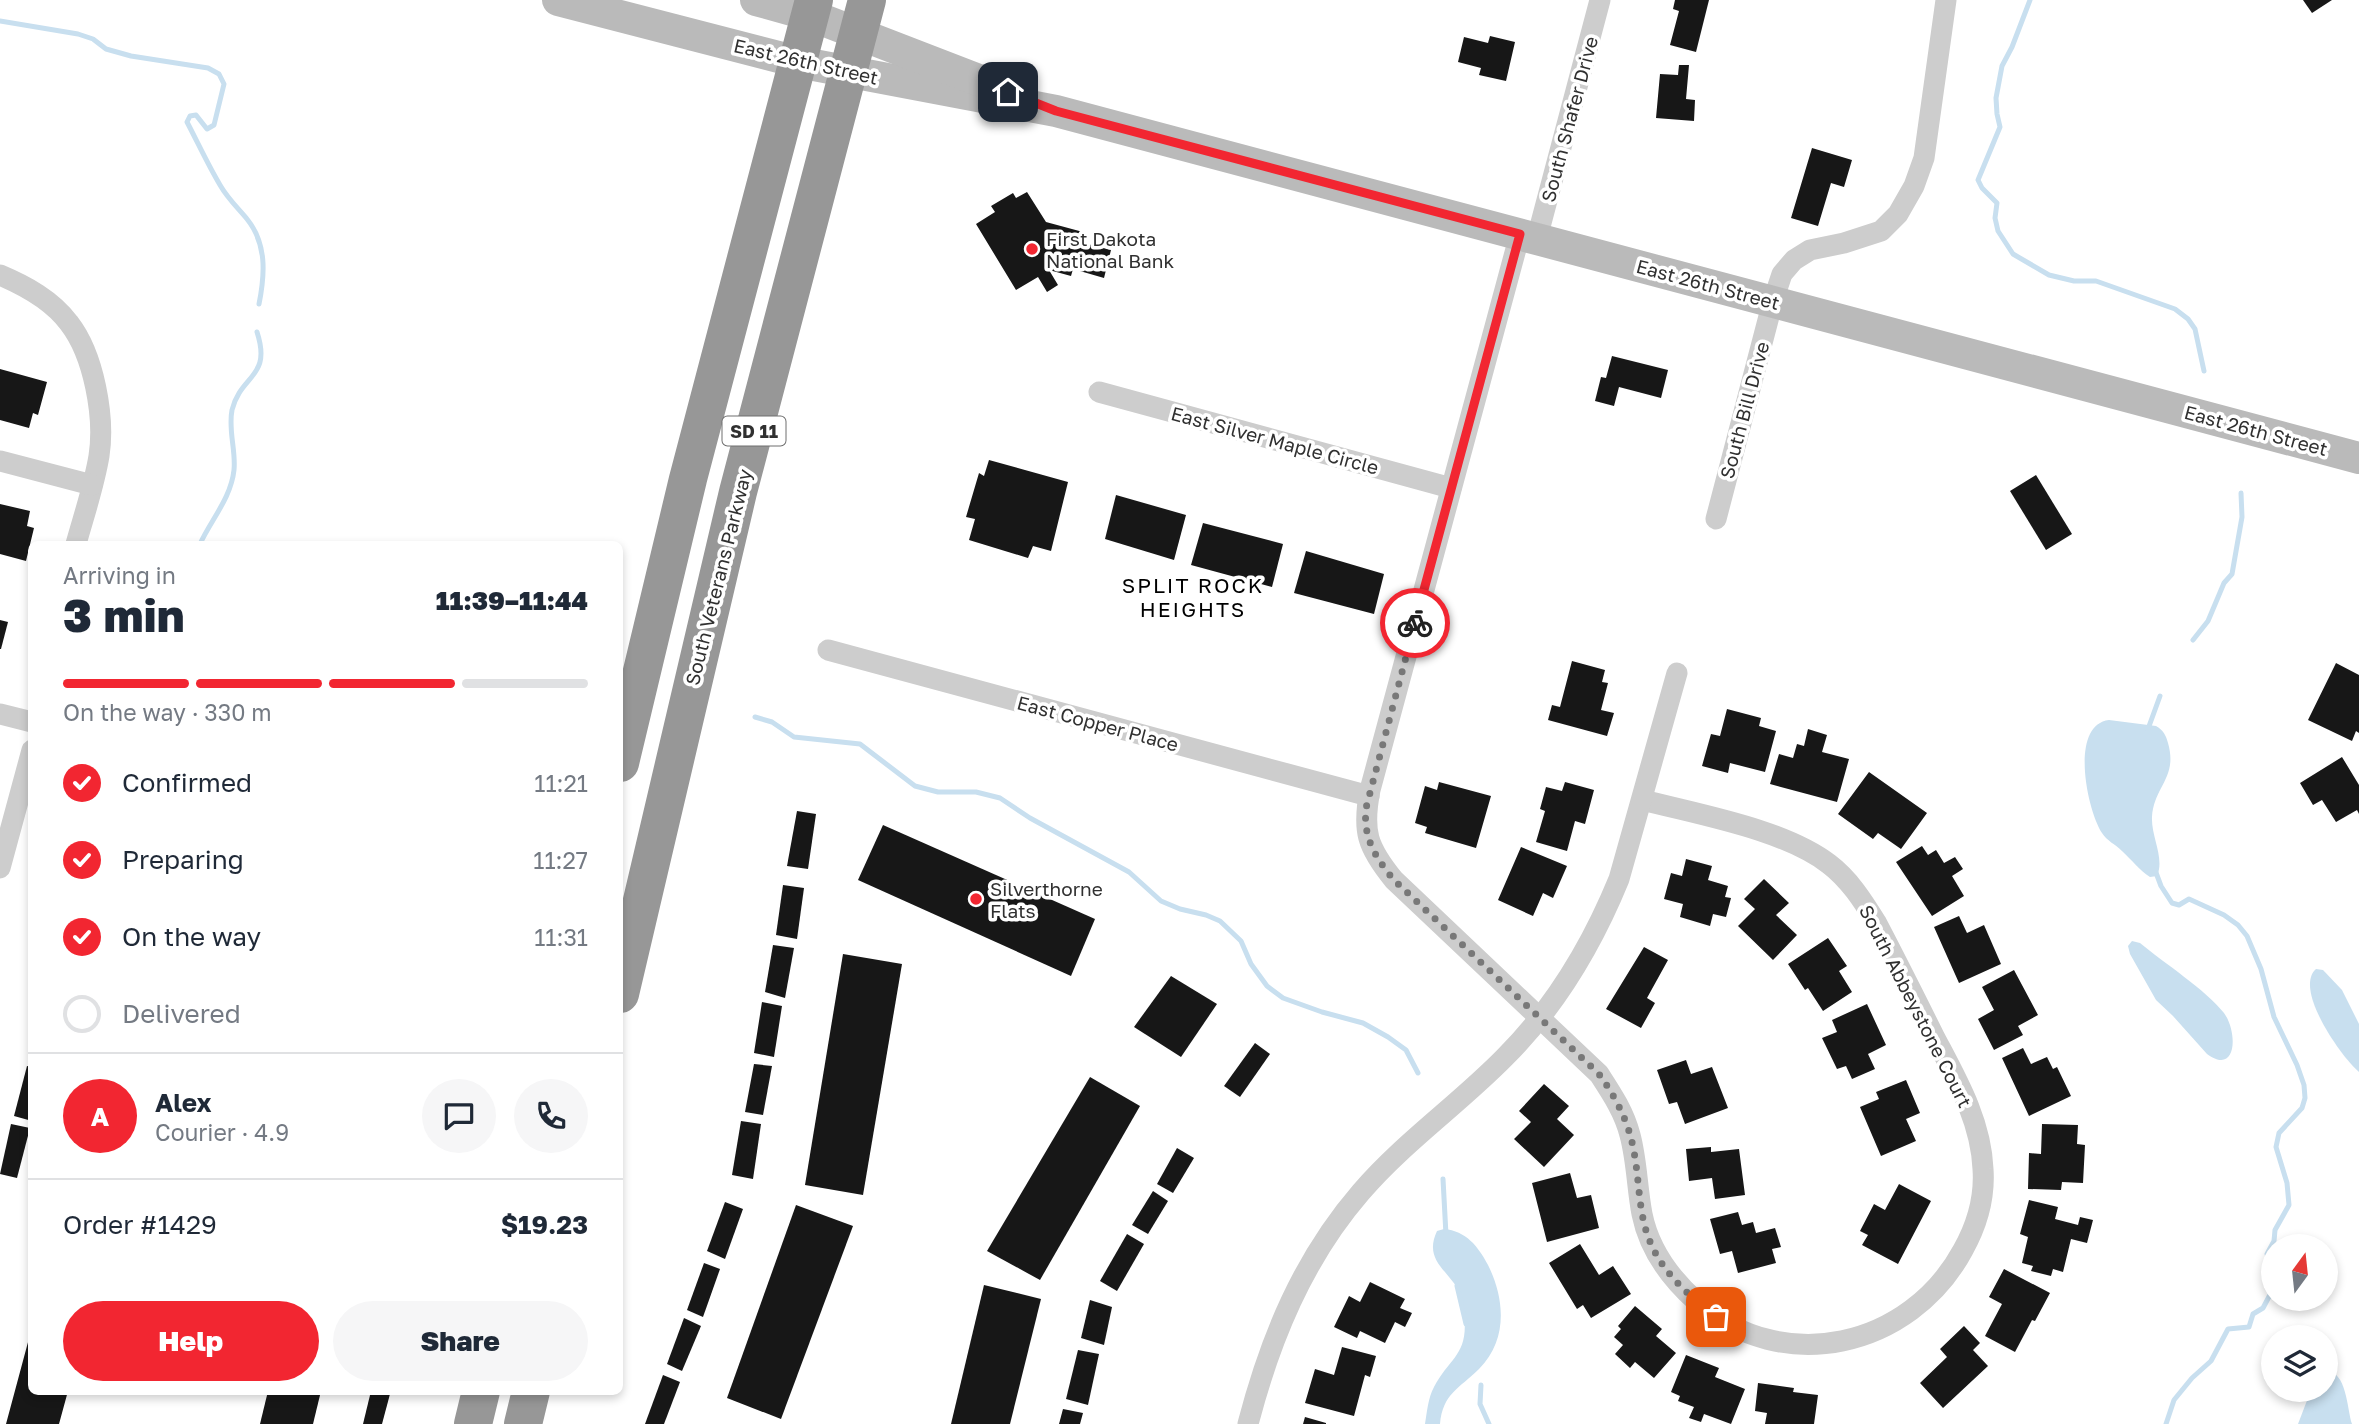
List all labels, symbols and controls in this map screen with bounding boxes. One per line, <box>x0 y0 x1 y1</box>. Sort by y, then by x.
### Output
street label: East 26th Street <box>732 33 880 89</box>
street label: South Shafer Drive <box>1536 34 1602 204</box>
pin <box>978 62 1038 122</box>
icon: home <box>989 73 1027 111</box>
place label: First Dakota National Bank <box>1046 227 1174 272</box>
marker: First Dakota National Bank <box>1024 241 1040 257</box>
street label: East 26th Street <box>1634 254 1782 314</box>
street label: South Bill Drive <box>1715 339 1773 481</box>
street label: East 26th Street <box>2182 400 2330 460</box>
street label: East Silver Maple Circle <box>1169 401 1381 479</box>
road number: SD 11 <box>722 416 786 446</box>
street label: South Veterans Parkway <box>680 466 756 688</box>
text: Arriving in <box>63 561 176 589</box>
district label: SPLIT ROCK HEIGHTS <box>1122 572 1264 622</box>
text: 11:39–11:44 <box>436 585 588 616</box>
text: 3 min <box>63 587 185 642</box>
courier <box>1380 588 1450 658</box>
icon: bike <box>1396 604 1434 642</box>
street label: East Copper Place <box>1015 690 1181 756</box>
text: On the way · 330 m <box>63 698 272 726</box>
icon: check <box>63 764 101 802</box>
text: Confirmed <box>122 767 252 798</box>
text: 11:21 <box>534 769 588 797</box>
icon: check <box>63 841 101 879</box>
text: Preparing <box>122 844 244 875</box>
text: 11:27 <box>533 846 588 874</box>
place label: Silverthorne Flats <box>990 877 1103 922</box>
marker: Silverthorne Flats <box>968 891 984 907</box>
street label: South Abbeystone Court <box>1855 901 1977 1111</box>
icon: check <box>63 918 101 956</box>
text: On the way <box>122 921 261 952</box>
text: 11:31 <box>534 923 588 951</box>
text: Delivered <box>122 998 241 1029</box>
button: chat <box>422 1079 496 1153</box>
button: phone <box>514 1079 588 1153</box>
text: Alex <box>155 1087 212 1118</box>
text: A <box>91 1101 109 1132</box>
text: Courier · 4.9 <box>155 1118 289 1146</box>
text: Order #1429 <box>63 1209 217 1240</box>
text: $19.23 <box>501 1209 588 1240</box>
north arrow <box>2261 1234 2338 1311</box>
map controls <box>2261 1234 2338 1402</box>
pin <box>1686 1287 1746 1347</box>
icon: bag <box>1697 1298 1735 1336</box>
button: Help <box>63 1301 319 1381</box>
button: Share <box>333 1301 588 1381</box>
button: layers <box>2261 1325 2338 1402</box>

